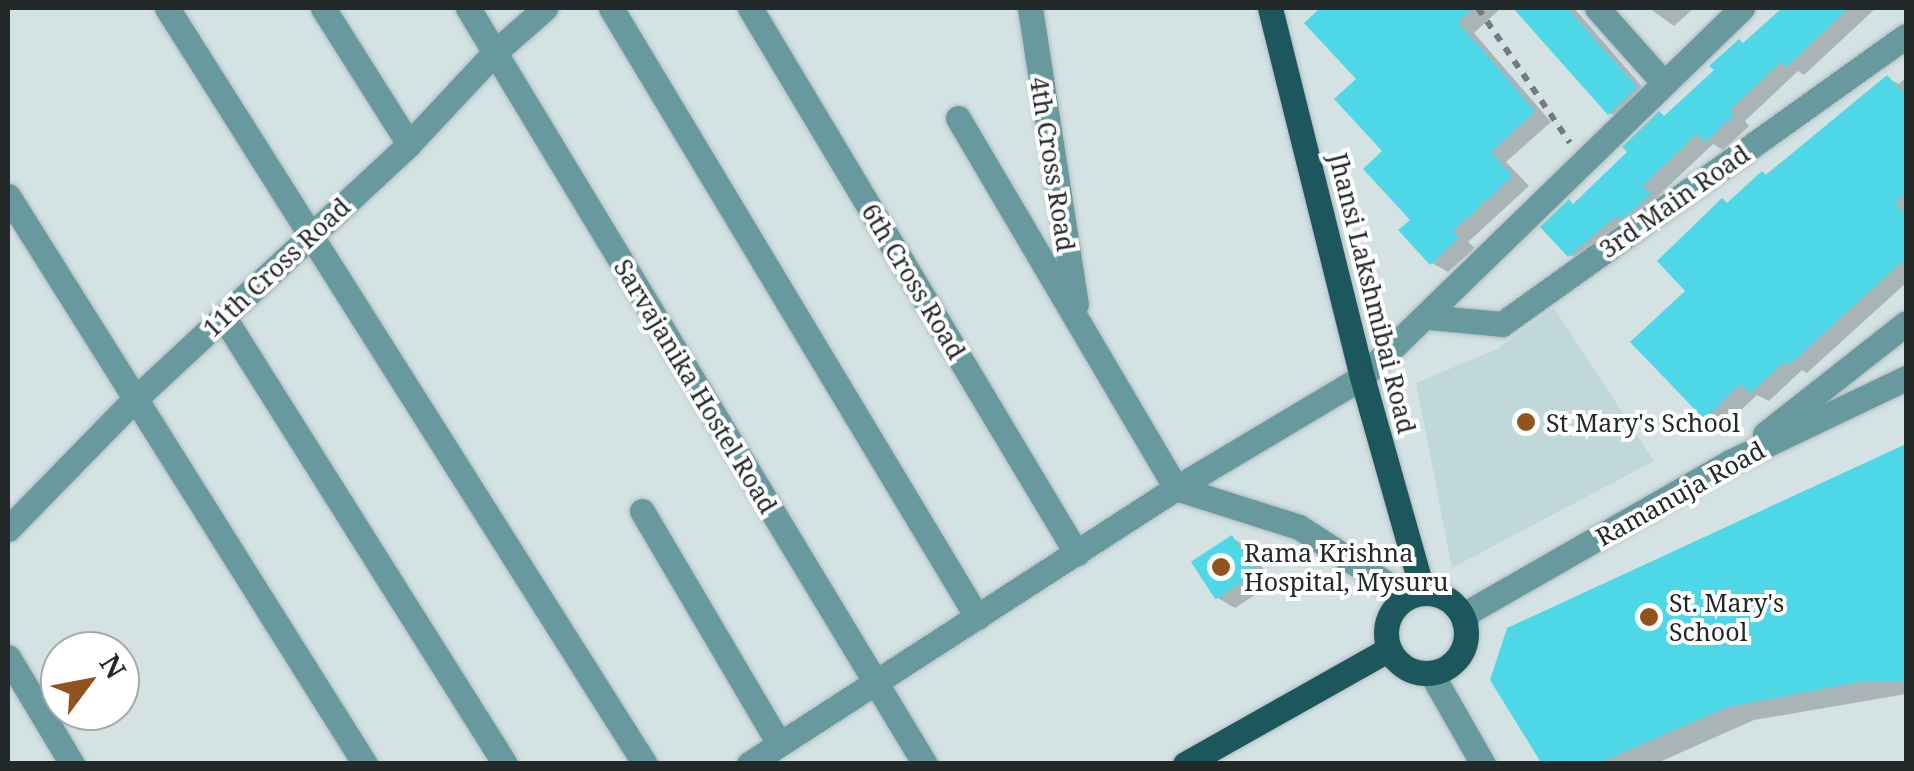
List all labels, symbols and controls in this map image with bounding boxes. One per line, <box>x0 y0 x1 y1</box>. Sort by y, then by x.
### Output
street label: 4th Cross Road <box>1024 75 1082 253</box>
street label: 3rd Main Road <box>1593 138 1755 264</box>
street label: Jhansi Lakshmibai Road <box>1324 150 1422 436</box>
street label: 11th Cross Road <box>196 191 356 343</box>
street label: 6th Cross Road <box>856 198 972 364</box>
street label: Sarvajanika Hostel Road <box>608 254 784 518</box>
place label: St Mary's School <box>1546 407 1740 437</box>
marker: St Mary's School <box>1515 411 1537 433</box>
street label: Ramanuja Road <box>1590 434 1770 552</box>
place label: Rama Krishna Hospital, Mysuru <box>1244 538 1449 597</box>
marker: Rama Krishna Hospital, Mysuru <box>1208 554 1234 580</box>
place label: St. Mary's School <box>1669 588 1784 647</box>
marker: St. Mary's School <box>1638 606 1660 628</box>
north arrow <box>40 631 140 731</box>
text: N <box>92 647 136 686</box>

